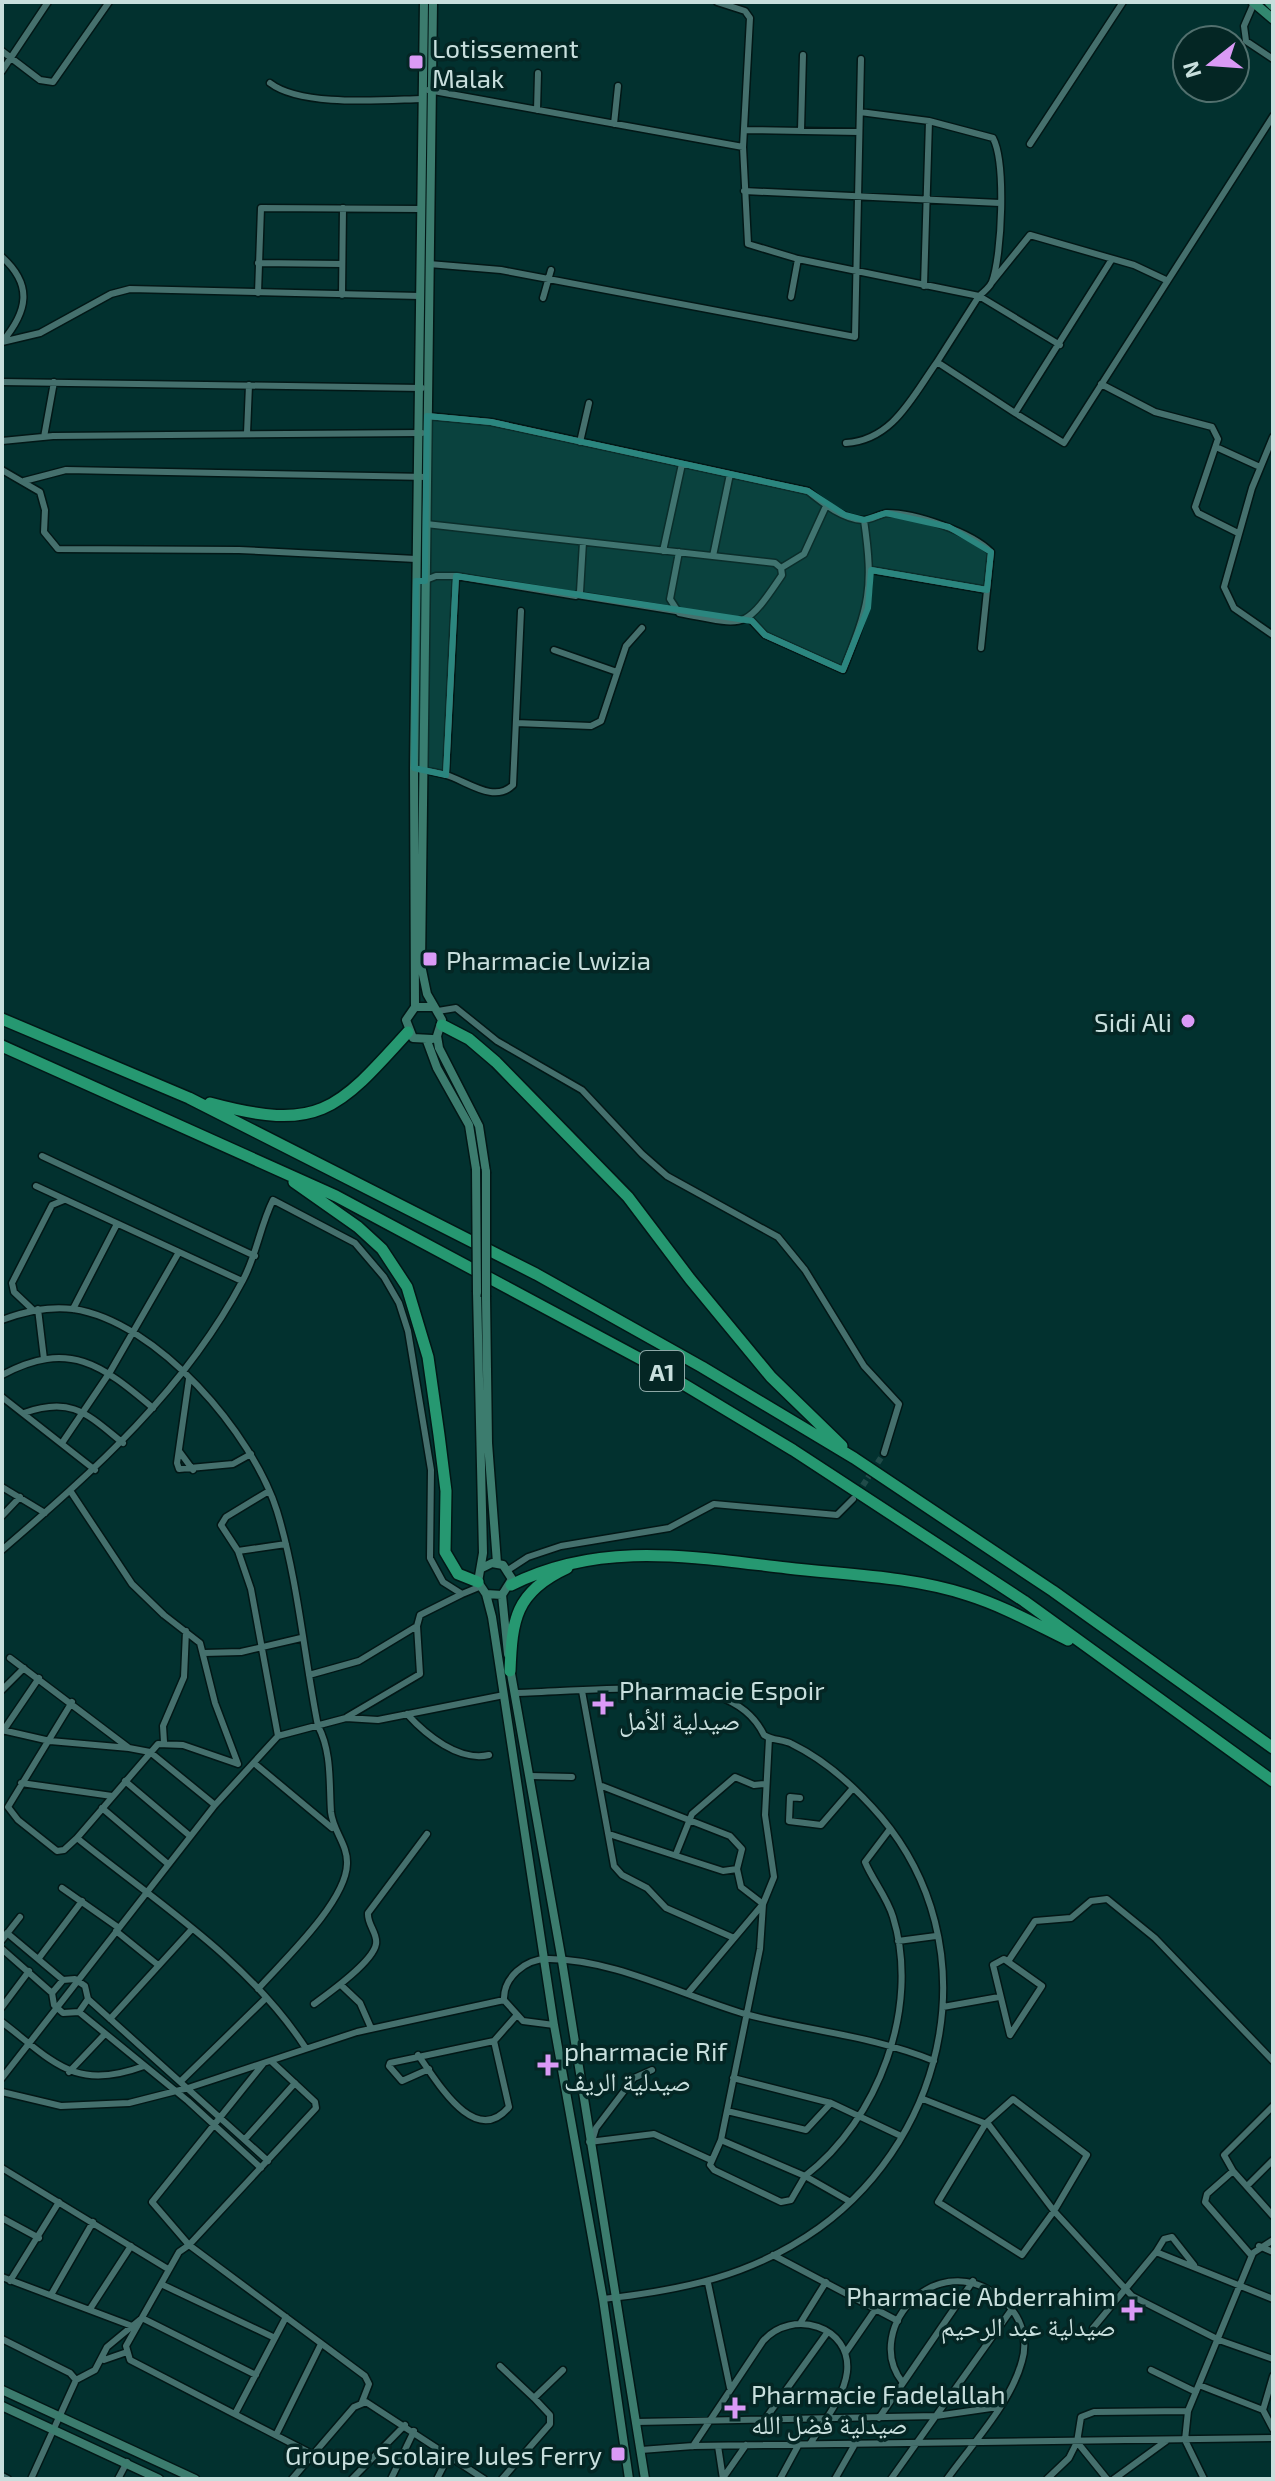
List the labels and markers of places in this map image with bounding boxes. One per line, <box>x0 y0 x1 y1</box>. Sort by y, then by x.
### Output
place label: Lotissement Malak <box>432 32 579 93</box>
marker: Lotissement Malak <box>407 53 425 71</box>
place label: Pharmacie Lwizia <box>446 944 651 975</box>
marker: Pharmacie Lwizia <box>421 950 439 968</box>
place label: Sidi Ali <box>1094 1006 1172 1037</box>
marker: Sidi Ali <box>1179 1012 1197 1030</box>
place label: Pharmacie Espoir صيدلية الأمل <box>619 1674 825 1737</box>
marker: Pharmacie Espoir صيدلية الأمل <box>594 1695 612 1713</box>
place label: pharmacie Rif صيدلية الريف <box>564 2035 728 2097</box>
marker: pharmacie Rif صيدلية الريف <box>539 2056 557 2074</box>
place label: Pharmacie Abderrahim صيدلية عبد الرحيم <box>846 2280 1116 2344</box>
marker: Pharmacie Abderrahim صيدلية عبد الرحيم <box>1123 2301 1141 2319</box>
place label: Pharmacie Fadelallah صيدلية فضل الله <box>751 2378 1006 2441</box>
marker: Pharmacie Fadelallah صيدلية فضل الله <box>726 2399 744 2417</box>
place label: Groupe Scolaire Jules Ferry <box>285 2439 602 2470</box>
marker: Groupe Scolaire Jules Ferry <box>609 2445 627 2463</box>

